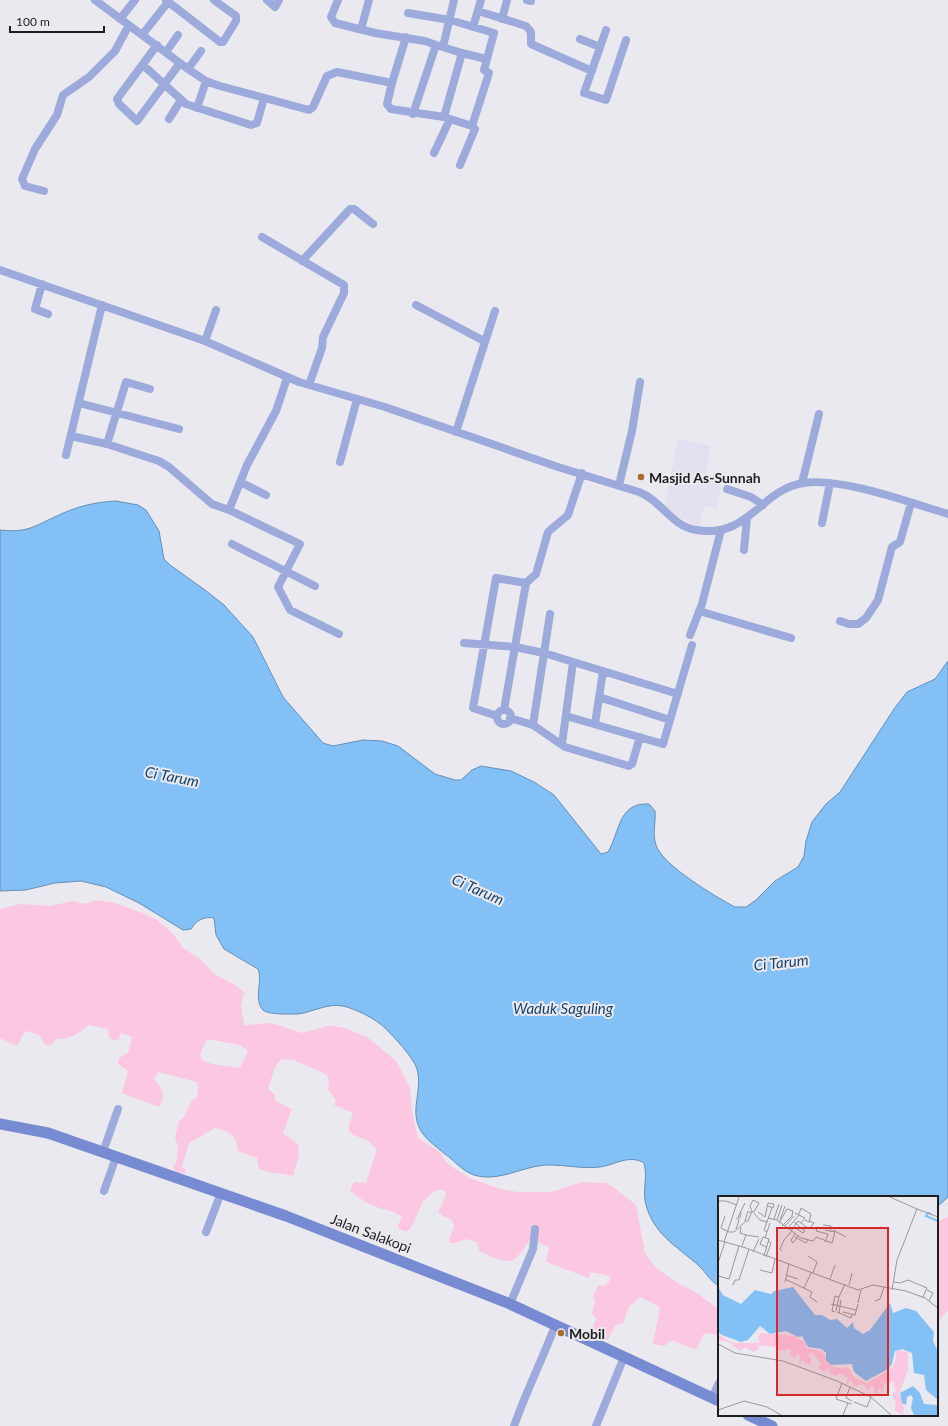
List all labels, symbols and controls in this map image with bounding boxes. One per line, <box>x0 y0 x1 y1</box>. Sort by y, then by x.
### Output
scale bar <box>10 8 104 34</box>
text: 100 m <box>16 14 50 29</box>
place label: Masjid As-Sunnah <box>649 469 761 486</box>
marker: Masjid As-Sunnah <box>636 472 646 482</box>
water label: Ci Tarum <box>143 762 201 790</box>
water label: Ci Tarum <box>449 870 507 908</box>
water label: Ci Tarum <box>753 950 809 974</box>
water label: Waduk Saguling <box>513 999 614 1017</box>
inset map <box>718 1196 938 1416</box>
street label: Jalan Salakopi <box>328 1210 414 1256</box>
place label: Mobil <box>569 1325 605 1342</box>
marker: Mobil <box>556 1328 566 1338</box>

